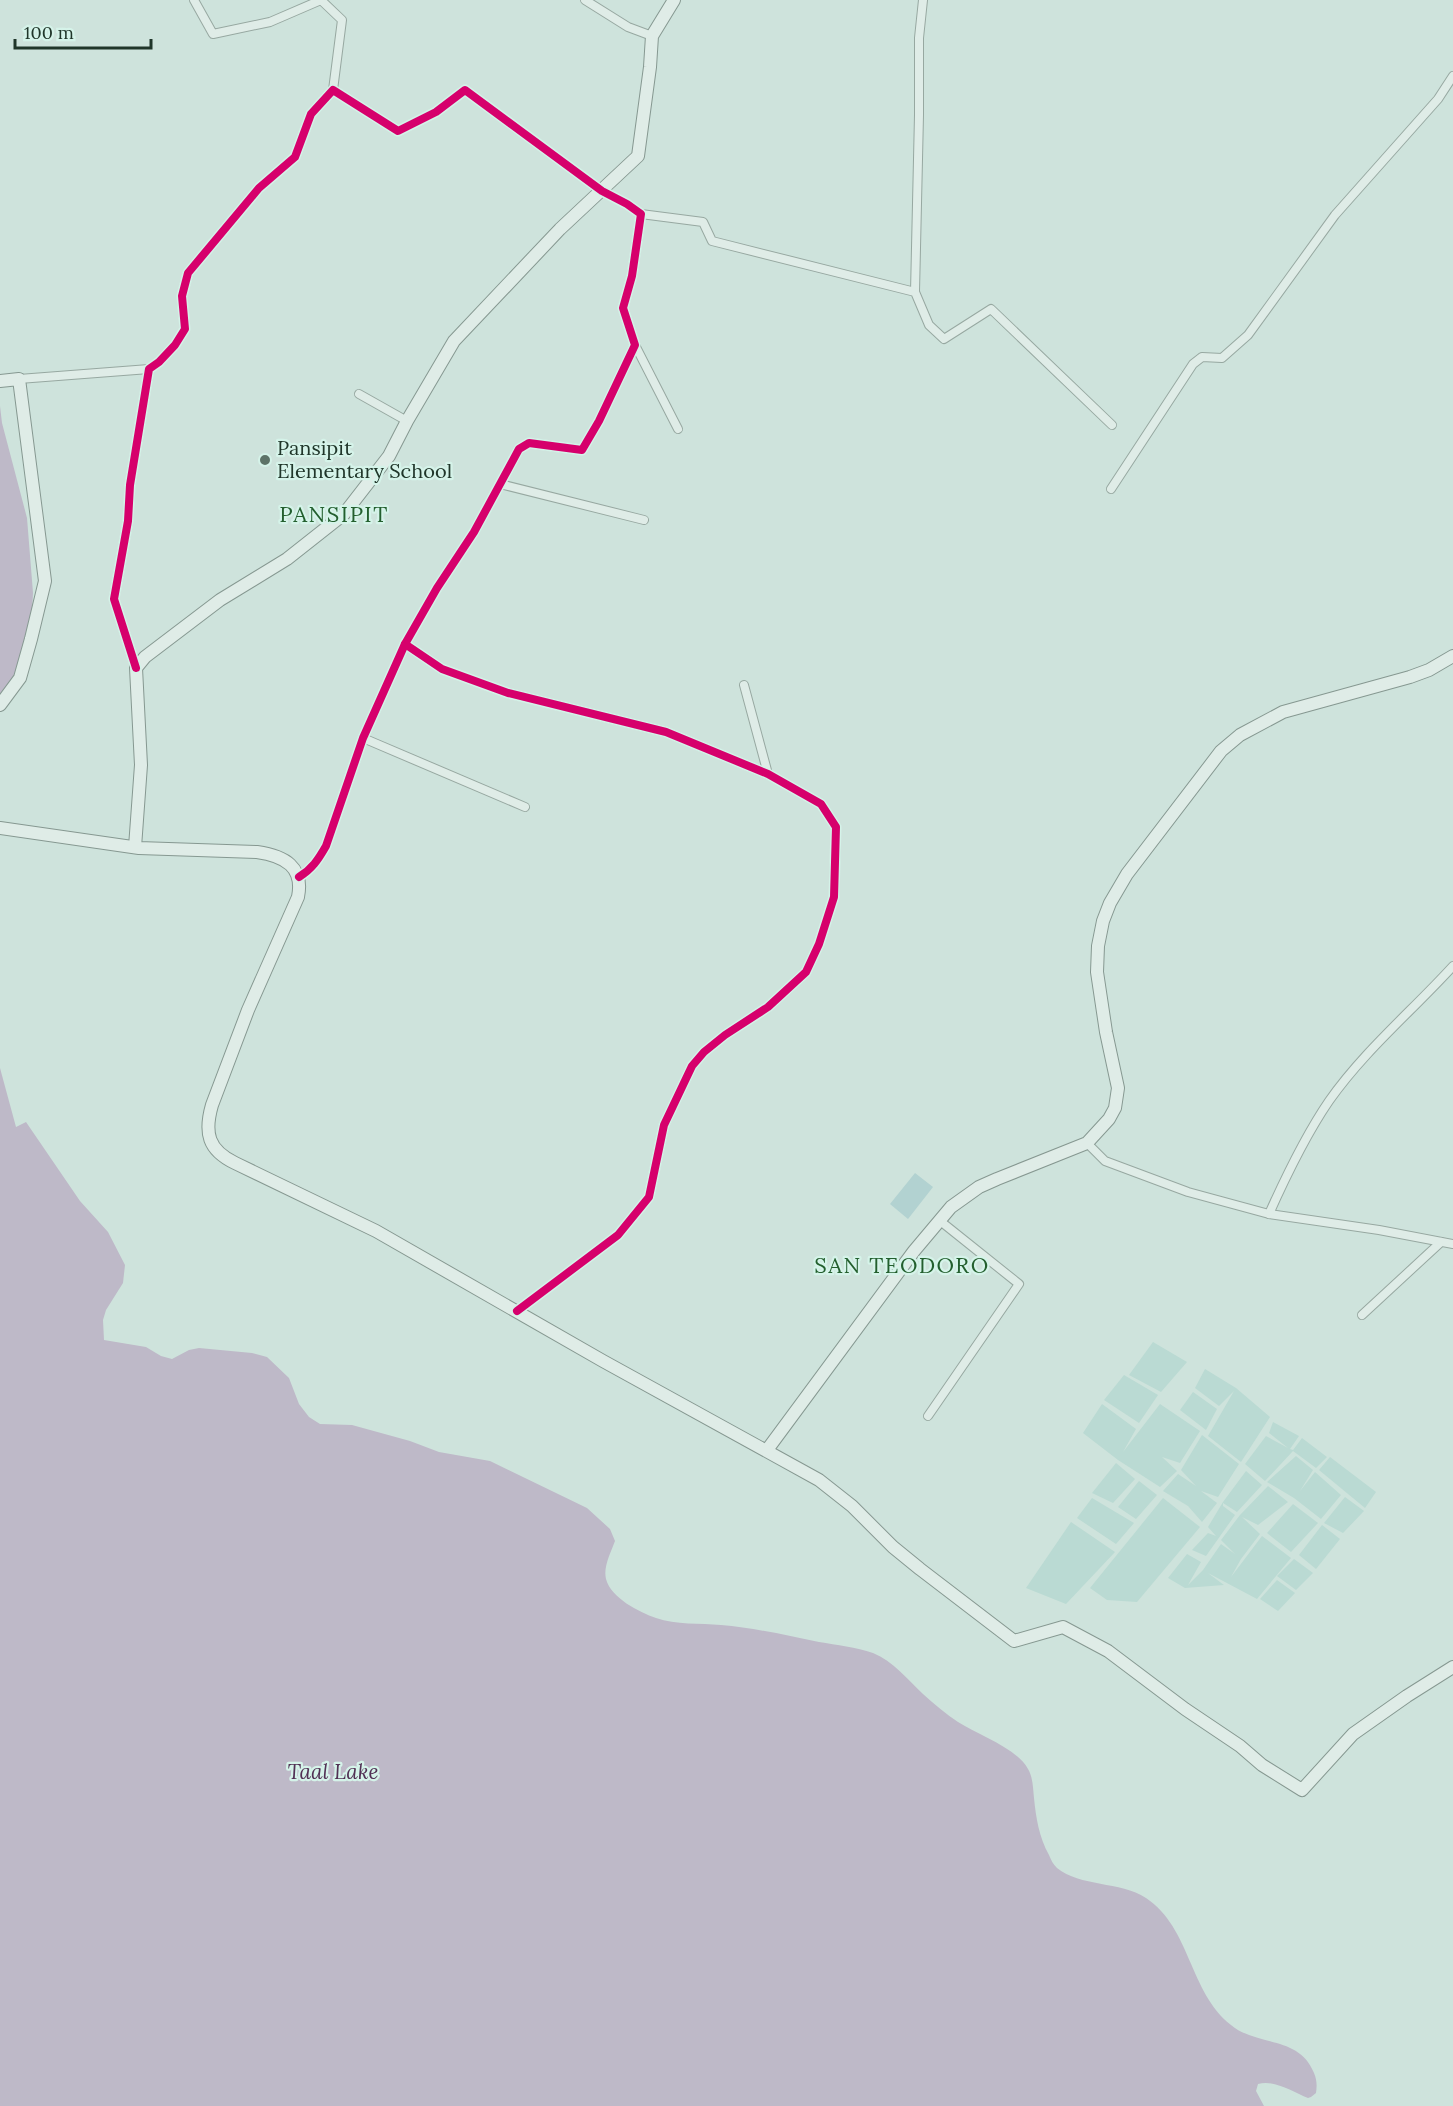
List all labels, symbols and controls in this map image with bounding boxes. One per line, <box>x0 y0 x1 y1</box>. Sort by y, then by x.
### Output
scale bar <box>15 12 152 50</box>
text: 100 m <box>24 21 74 44</box>
place label: Pansipit Elementary School <box>277 435 452 483</box>
marker: Pansipit Elementary School <box>258 453 272 467</box>
district label: PANSIPIT <box>279 500 389 528</box>
district label: SAN TEODORO <box>814 1251 990 1279</box>
water label: Taal Lake <box>287 1758 379 1785</box>

